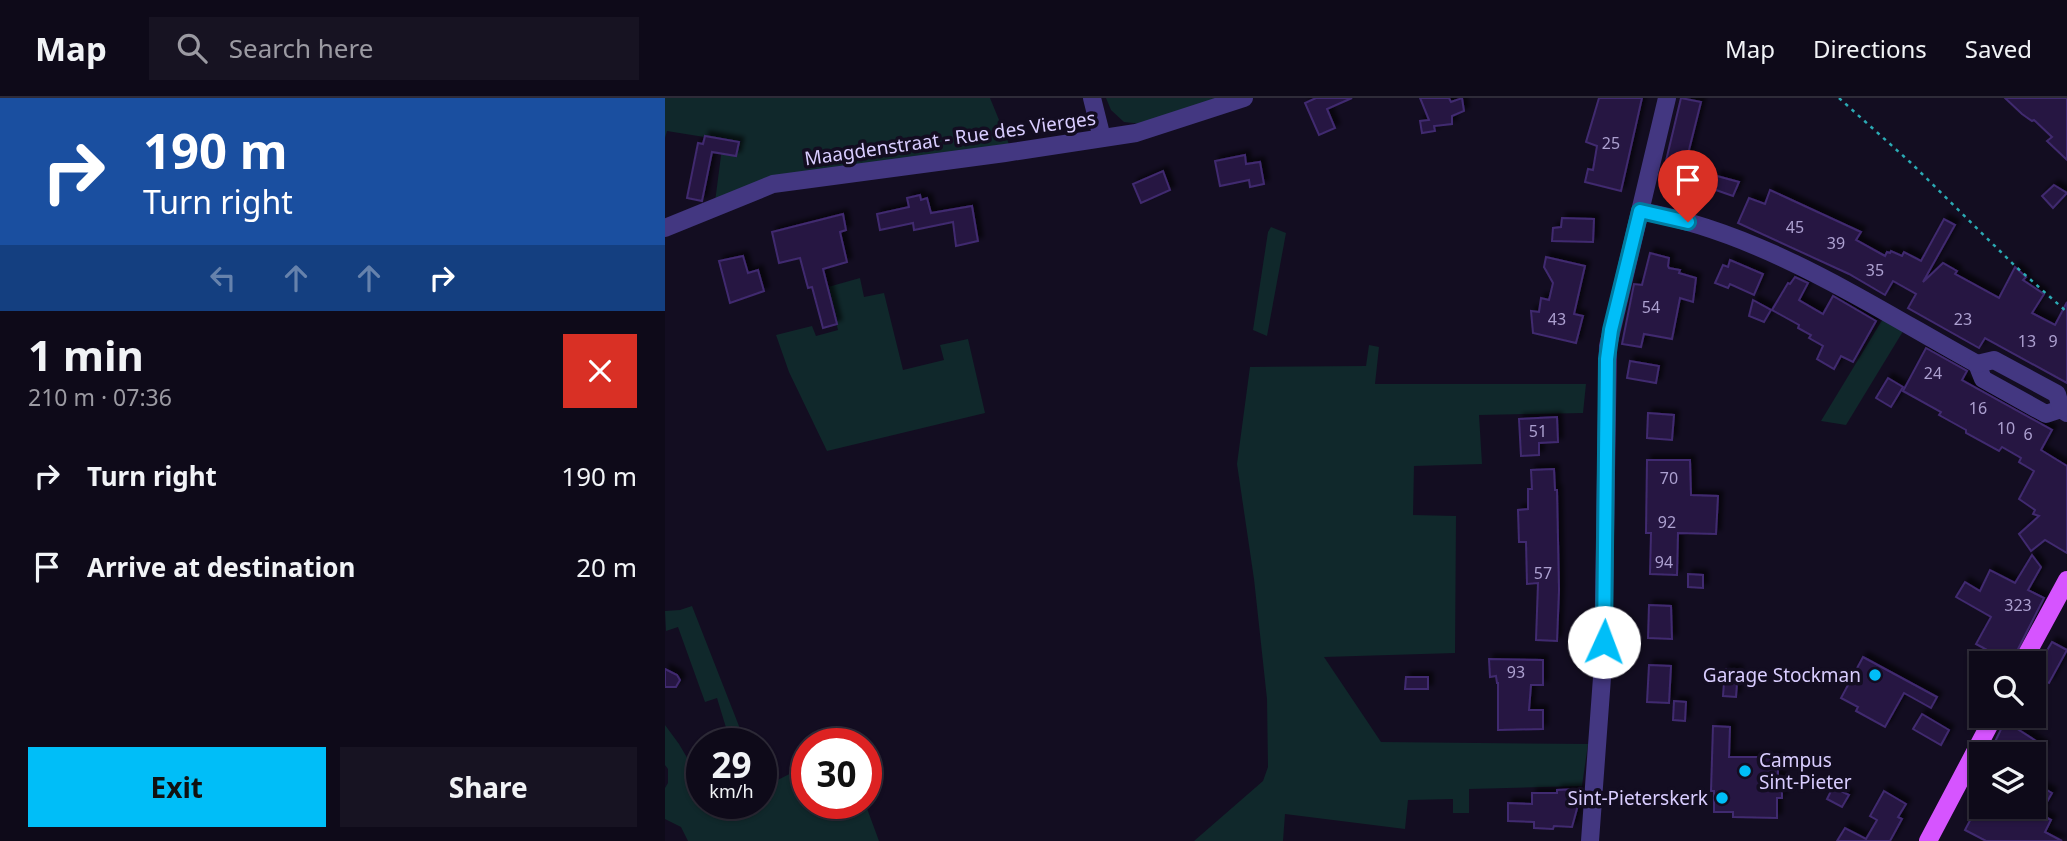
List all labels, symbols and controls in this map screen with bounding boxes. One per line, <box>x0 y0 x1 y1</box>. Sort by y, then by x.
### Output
search box <box>149 17 639 80</box>
text: Map <box>35 26 107 71</box>
icon: search <box>173 29 211 67</box>
text: Search here <box>229 30 373 66</box>
text: Map <box>1725 32 1775 65</box>
text: Directions <box>1813 32 1927 65</box>
text: Saved <box>1965 32 2032 65</box>
street label: Maagdenstraat - Rue des Vierges <box>803 105 1097 171</box>
text: 190 m <box>143 117 288 183</box>
icon: right <box>28 126 119 217</box>
house number: 25 <box>1602 132 1620 154</box>
pin <box>1658 150 1718 222</box>
icon: arrive <box>1669 161 1707 199</box>
text: Turn right <box>143 180 293 223</box>
house number: 45 <box>1786 216 1804 238</box>
house number: 39 <box>1827 232 1845 254</box>
icon: left <box>204 259 242 297</box>
icon: ahead <box>277 259 315 297</box>
icon: ahead <box>350 259 388 297</box>
icon: right <box>423 259 461 297</box>
house number: 35 <box>1866 259 1884 281</box>
house number: 54 <box>1642 296 1660 318</box>
house number: 43 <box>1548 308 1566 330</box>
house number: 23 <box>1954 308 1972 330</box>
text: 1 min <box>28 326 144 383</box>
house number: 13 <box>2018 330 2036 352</box>
house number: 9 <box>2048 330 2058 352</box>
button: close <box>563 334 637 408</box>
house number: 24 <box>1924 362 1942 384</box>
text: 210 m · 07:36 <box>28 381 172 413</box>
house number: 16 <box>1969 397 1987 419</box>
house number: 10 <box>1997 417 2015 439</box>
house number: 51 <box>1529 420 1547 442</box>
house number: 6 <box>2023 423 2033 445</box>
icon: right <box>28 457 66 495</box>
text: Turn right <box>87 458 217 494</box>
text: 190 m <box>561 458 637 494</box>
house number: 70 <box>1660 467 1678 489</box>
house number: 92 <box>1658 511 1676 533</box>
icon: arrive <box>28 548 66 586</box>
text: Arrive at destination <box>87 549 356 585</box>
text: 20 m <box>576 549 637 585</box>
house number: 94 <box>1655 551 1673 573</box>
house number: 57 <box>1534 562 1552 584</box>
house number: 323 <box>2004 594 2032 616</box>
position arrow <box>1567 605 1641 679</box>
map controls <box>1969 651 2046 819</box>
button: search <box>1969 651 2046 728</box>
house number: 93 <box>1507 661 1525 683</box>
place label: Garage Stockman <box>1703 662 1861 688</box>
marker: Garage Stockman <box>1867 667 1883 683</box>
speed limit sign: 30 <box>791 728 882 819</box>
text: 29 <box>711 741 752 788</box>
button: layers <box>1969 742 2046 819</box>
button: Exit <box>28 747 326 827</box>
button: Share <box>340 747 637 827</box>
place label: Campus Sint-Pieter <box>1759 747 1852 795</box>
marker: Campus Sint-Pieter <box>1737 763 1753 779</box>
text: km/h <box>709 779 754 803</box>
place label: Sint-Pieterskerk <box>1567 785 1708 811</box>
marker: Sint-Pieterskerk <box>1714 790 1730 806</box>

